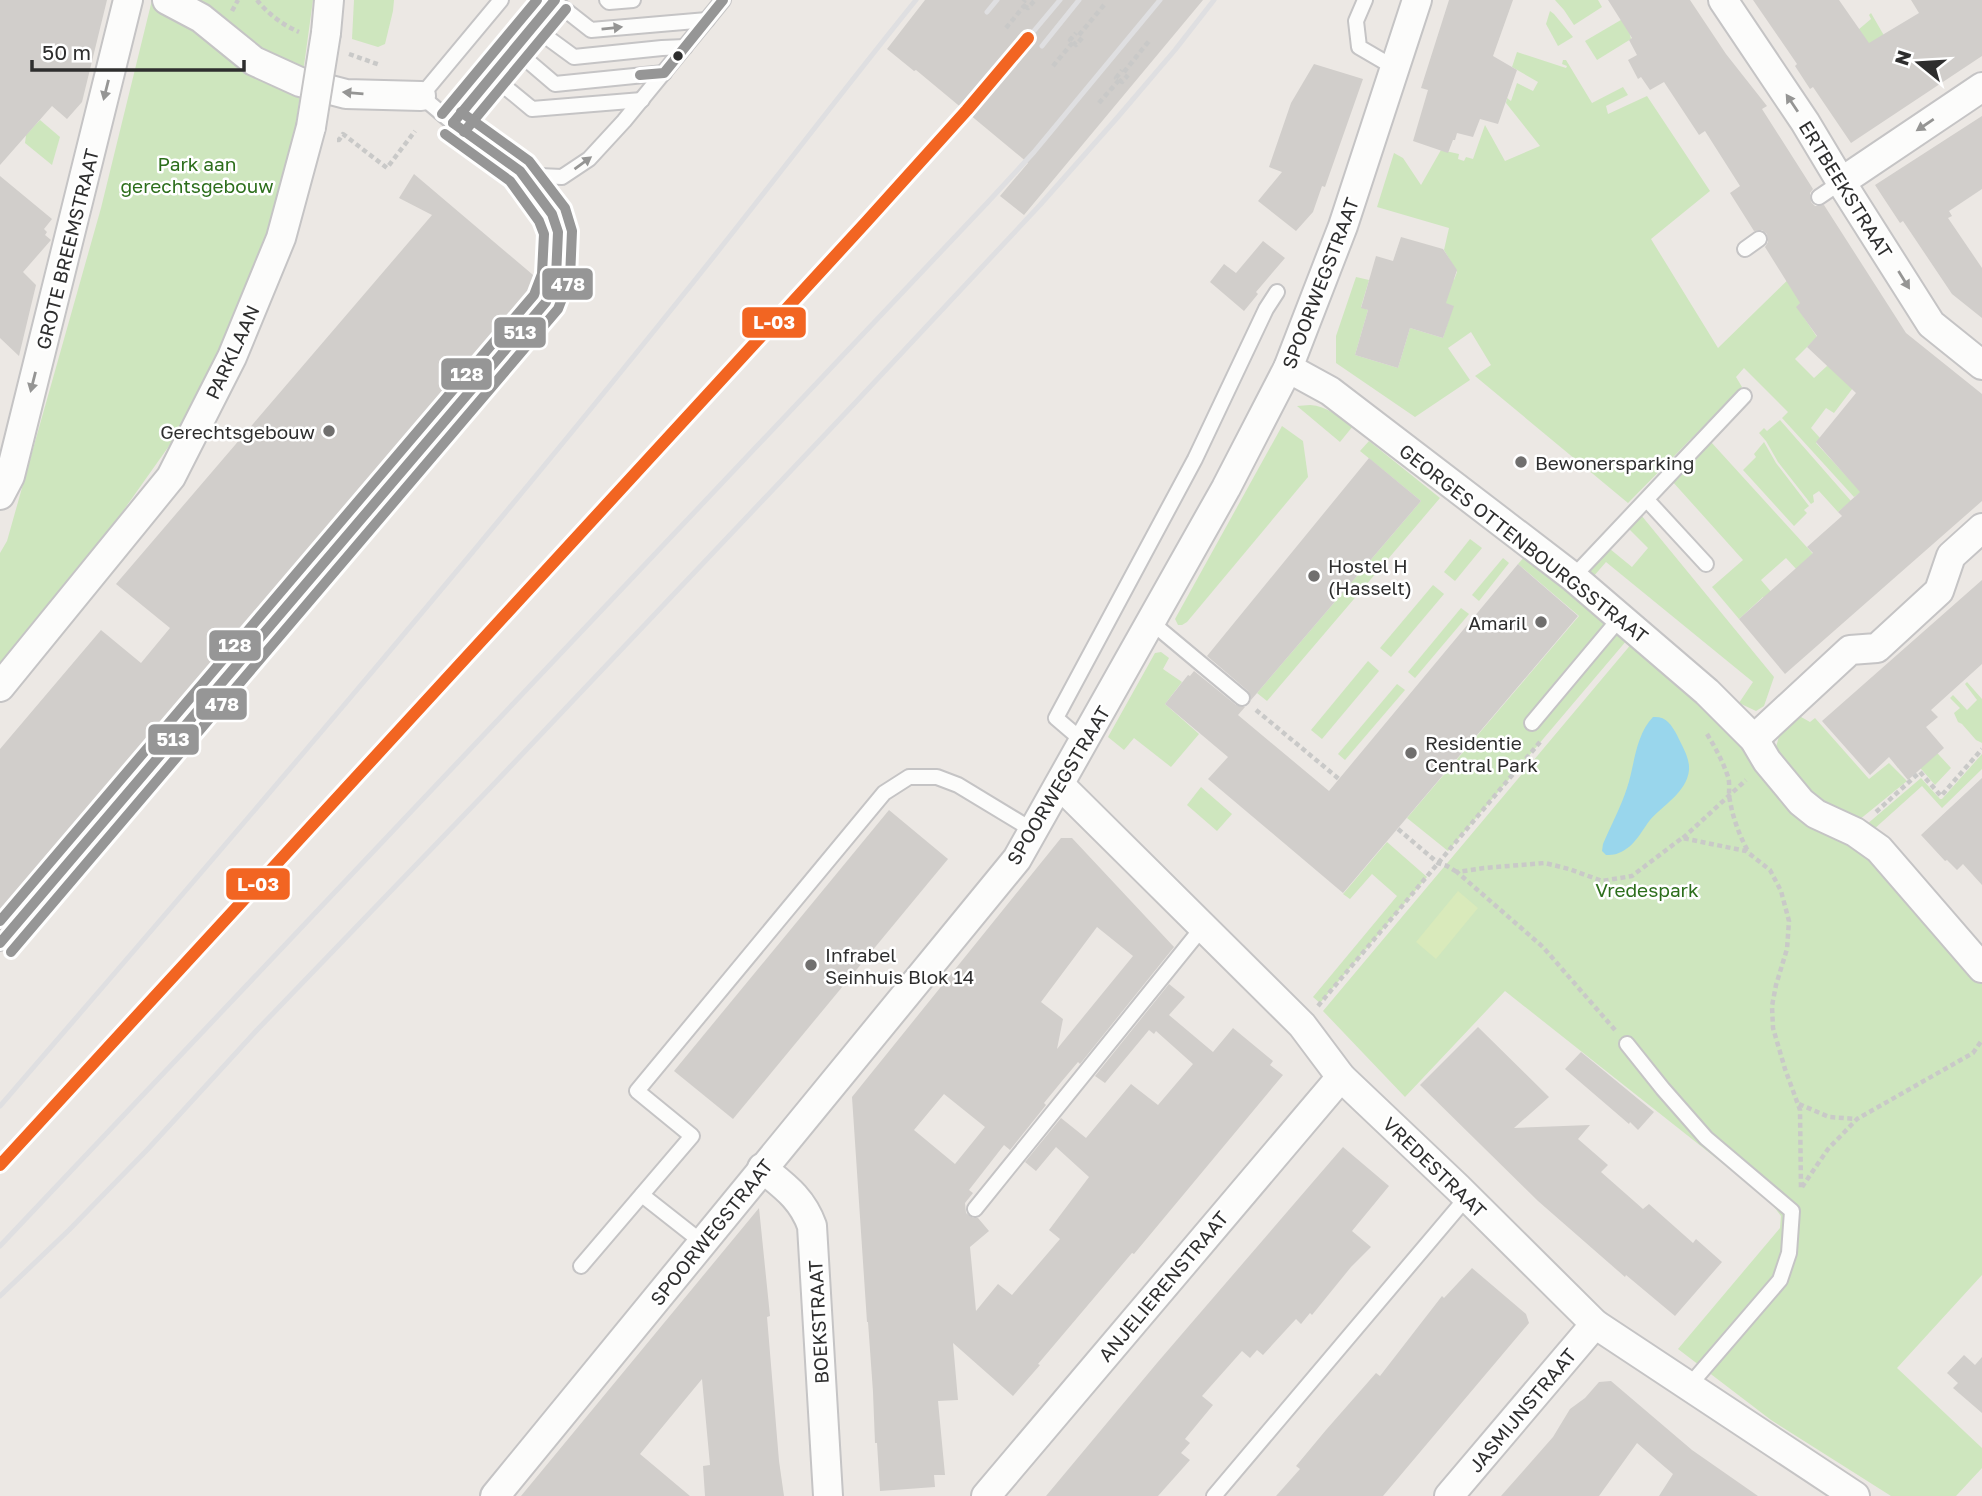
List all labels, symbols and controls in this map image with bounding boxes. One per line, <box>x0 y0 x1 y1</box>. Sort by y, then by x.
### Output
one-way arrow <box>601 22 623 33</box>
scale bar <box>32 28 243 72</box>
north arrow <box>1884 28 1954 98</box>
text: 50 m <box>42 39 91 65</box>
text: N <box>1889 47 1916 68</box>
unlabelled marker <box>671 49 685 63</box>
one-way arrow <box>100 79 111 101</box>
one-way arrow <box>342 87 364 98</box>
one-way arrow <box>1786 93 1799 112</box>
street label: ERTBEEKSTRAAT <box>1795 116 1898 262</box>
one-way arrow <box>1916 118 1934 132</box>
street label: GROTE BREEMSTRAAT <box>31 146 103 352</box>
park label: Park aan gerechtsgebouw <box>120 152 274 197</box>
one-way arrow <box>574 156 592 170</box>
street label: SPOORWEGSTRAAT <box>1277 194 1363 372</box>
line badge: 478 <box>541 267 594 301</box>
one-way arrow <box>1897 271 1910 290</box>
text: 478 <box>551 272 585 295</box>
street label: PARKLAAN <box>200 301 264 403</box>
line badge: L-03 <box>741 306 807 339</box>
text: L-03 <box>753 310 795 333</box>
line badge: 513 <box>493 316 547 349</box>
text: 513 <box>504 320 536 343</box>
line badge: 128 <box>440 357 493 391</box>
text: 128 <box>450 362 484 385</box>
one-way arrow <box>28 371 39 393</box>
place label: Gerechtsgebouw <box>160 420 315 443</box>
marker: Gerechtsgebouw <box>321 423 337 439</box>
street label: GEORGES OTTENBOURGSSTRAAT <box>1395 439 1653 648</box>
place label: Bewonersparking <box>1535 451 1694 474</box>
marker: Bewonersparking <box>1513 454 1529 470</box>
place label: Hostel H (Hasselt) <box>1328 554 1412 599</box>
marker: Hostel H (Hasselt) <box>1306 568 1322 584</box>
place label: Amaril <box>1468 611 1527 634</box>
marker: Amaril <box>1533 614 1549 630</box>
line badge: 128 <box>208 629 262 662</box>
text: 128 <box>218 633 252 656</box>
line badge: 478 <box>195 687 248 721</box>
text: 478 <box>205 692 239 715</box>
street label: SPOORWEGSTRAAT <box>1001 701 1115 869</box>
line badge: 513 <box>147 723 200 756</box>
text: 513 <box>157 727 189 750</box>
place label: Residentie Central Park <box>1425 731 1538 776</box>
marker: Residentie Central Park <box>1403 745 1419 761</box>
line badge: L-03 <box>225 867 291 901</box>
text: L-03 <box>237 872 279 895</box>
park label: Vredespark <box>1595 878 1699 901</box>
place label: Infrabel Seinhuis Blok 14 <box>825 943 974 988</box>
marker: Infrabel Seinhuis Blok 14 <box>803 957 819 973</box>
street label: VREDESTRAAT <box>1378 1112 1492 1222</box>
street label: SPOORWEGSTRAAT <box>645 1154 777 1310</box>
street label: ANJELIERENSTRAAT <box>1093 1206 1233 1366</box>
street label: BOEKSTRAAT <box>803 1259 833 1384</box>
street label: JASMIJNSTRAAT <box>1463 1343 1581 1477</box>

